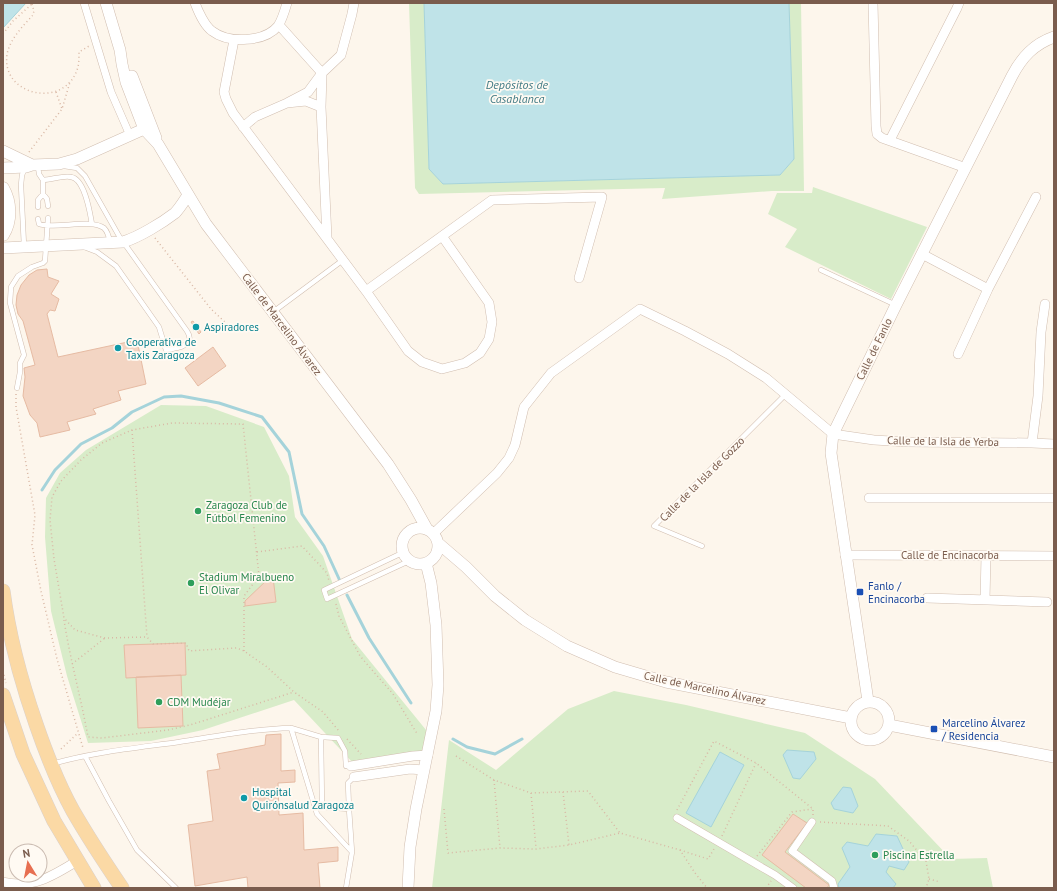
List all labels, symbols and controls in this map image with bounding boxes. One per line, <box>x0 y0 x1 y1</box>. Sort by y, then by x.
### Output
water label: Depósitos de Casablanca <box>486 77 549 106</box>
street label: Calle de Marcelino Álvarez <box>239 270 325 378</box>
street label: Calle de Fanlo <box>853 316 895 382</box>
place label: Aspiradores <box>204 320 259 334</box>
marker: Aspiradores <box>191 322 201 332</box>
place label: Cooperativa de Taxis Zaragoza <box>126 335 197 362</box>
marker: Cooperativa de Taxis Zaragoza <box>113 343 123 353</box>
street label: Calle de la Isla de Yerba <box>887 433 999 449</box>
street label: Calle de la Isla de Gozzo <box>657 434 747 524</box>
place label: Zaragoza Club de Fútbol Femenino <box>206 498 288 525</box>
marker: Zaragoza Club de Fútbol Femenino <box>193 506 203 516</box>
street label: Calle de Encinacorba <box>901 548 999 562</box>
place label: Stadium Miralbueno El Olivar <box>199 570 294 597</box>
marker: Stadium Miralbueno El Olivar <box>186 578 196 588</box>
place label: Fanlo / Encinacorba <box>868 579 925 606</box>
marker: Fanlo / Encinacorba <box>855 587 865 597</box>
street label: Calle de Marcelino Álvarez <box>643 668 767 708</box>
place label: CDM Mudéjar <box>167 695 231 709</box>
marker: CDM Mudéjar <box>154 697 164 707</box>
place label: Marcelino Álvarez / Residencia <box>941 716 1025 743</box>
marker: Marcelino Álvarez / Residencia <box>929 724 939 734</box>
place label: Hospital Quirónsalud Zaragoza <box>252 785 354 812</box>
marker: Hospital Quirónsalud Zaragoza <box>239 793 249 803</box>
north arrow <box>8 843 48 883</box>
text: N <box>21 846 31 861</box>
place label: Piscina Estrella <box>883 848 955 862</box>
marker: Piscina Estrella <box>870 850 880 860</box>

